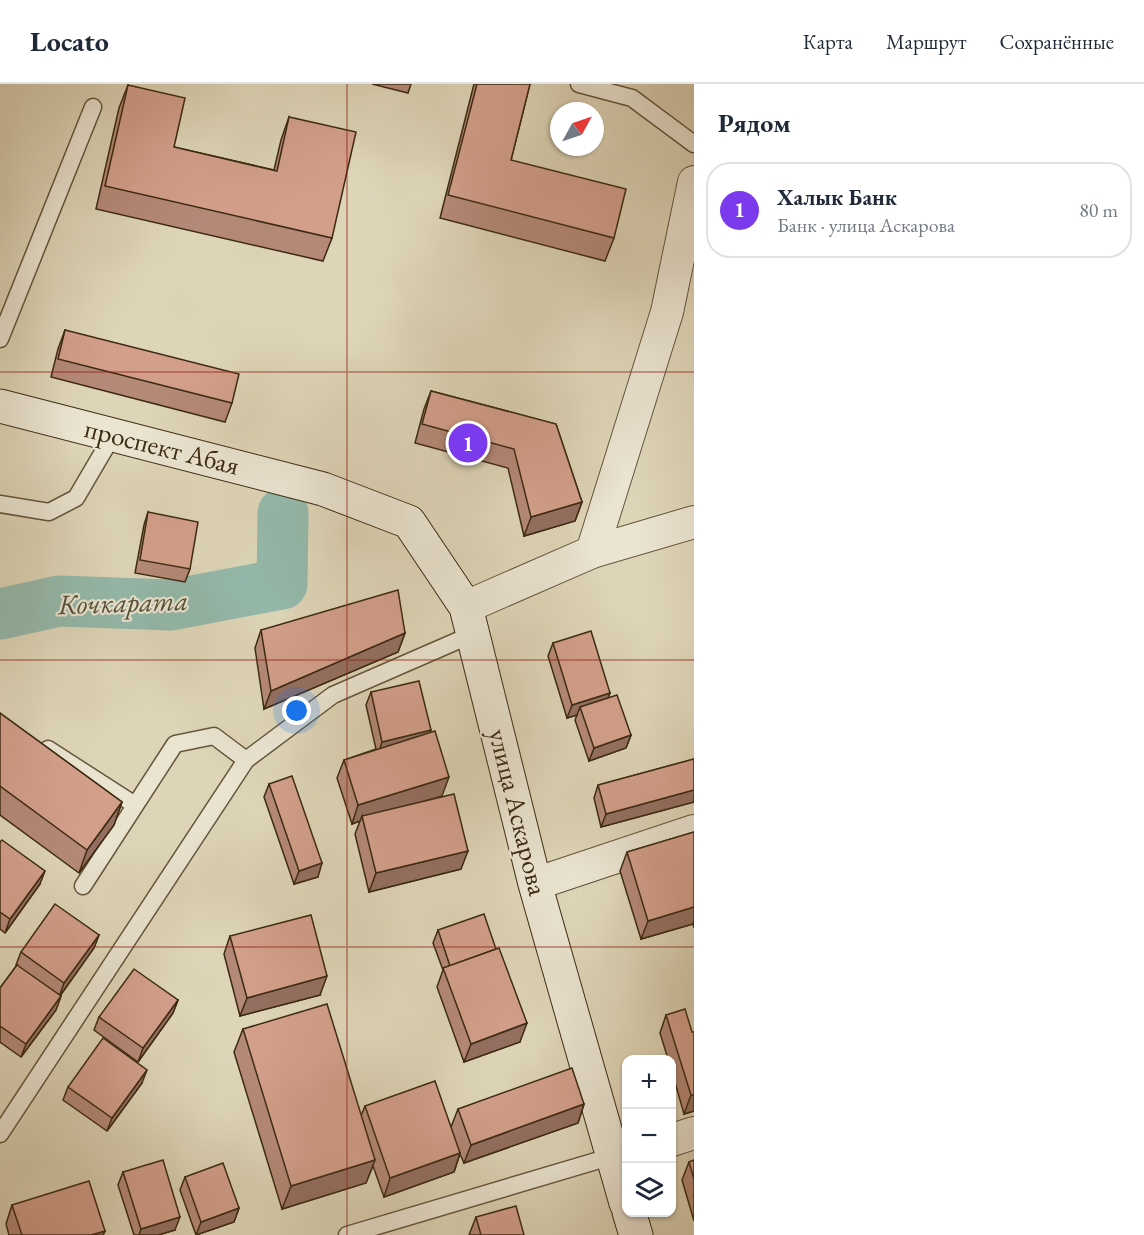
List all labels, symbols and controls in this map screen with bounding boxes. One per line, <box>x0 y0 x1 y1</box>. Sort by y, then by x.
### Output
text: Locato <box>30 23 109 59</box>
text: Карта <box>803 28 853 55</box>
text: Маршрут <box>886 28 967 55</box>
text: Сохранённые <box>1000 28 1114 55</box>
north arrow <box>550 102 604 156</box>
text: Рядом <box>718 106 791 140</box>
text: Халык Банк <box>777 183 897 212</box>
text: 1 <box>734 197 745 223</box>
text: 80 m <box>1079 197 1118 223</box>
text: Банк · улица Аскарова <box>777 212 955 238</box>
street label: проспект Абая <box>81 410 243 483</box>
pin: 1 <box>448 420 488 466</box>
water label: Кочкарата <box>56 582 189 622</box>
your location <box>282 696 311 725</box>
street label: улица Аскарова <box>481 725 556 899</box>
map controls <box>622 1055 676 1217</box>
button: + <box>622 1055 676 1109</box>
button: − <box>622 1109 676 1163</box>
button: layers <box>622 1163 676 1217</box>

